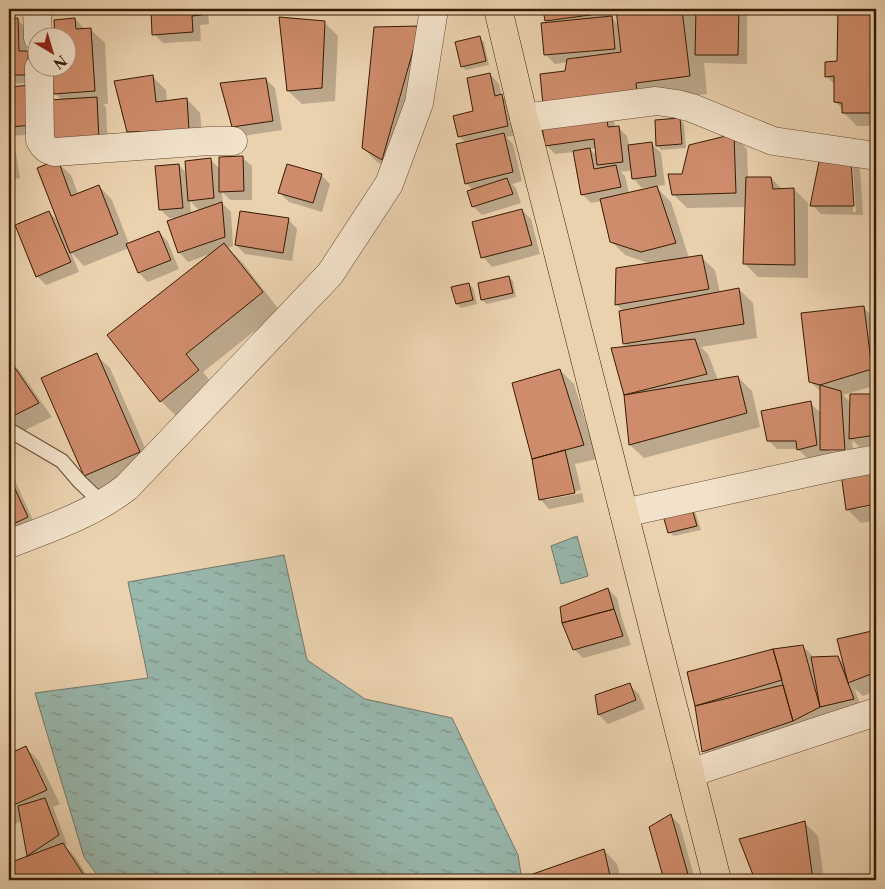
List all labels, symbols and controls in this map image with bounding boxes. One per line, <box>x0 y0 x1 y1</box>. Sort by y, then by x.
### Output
north arrow <box>28 28 78 78</box>
text: N <box>50 51 70 73</box>

